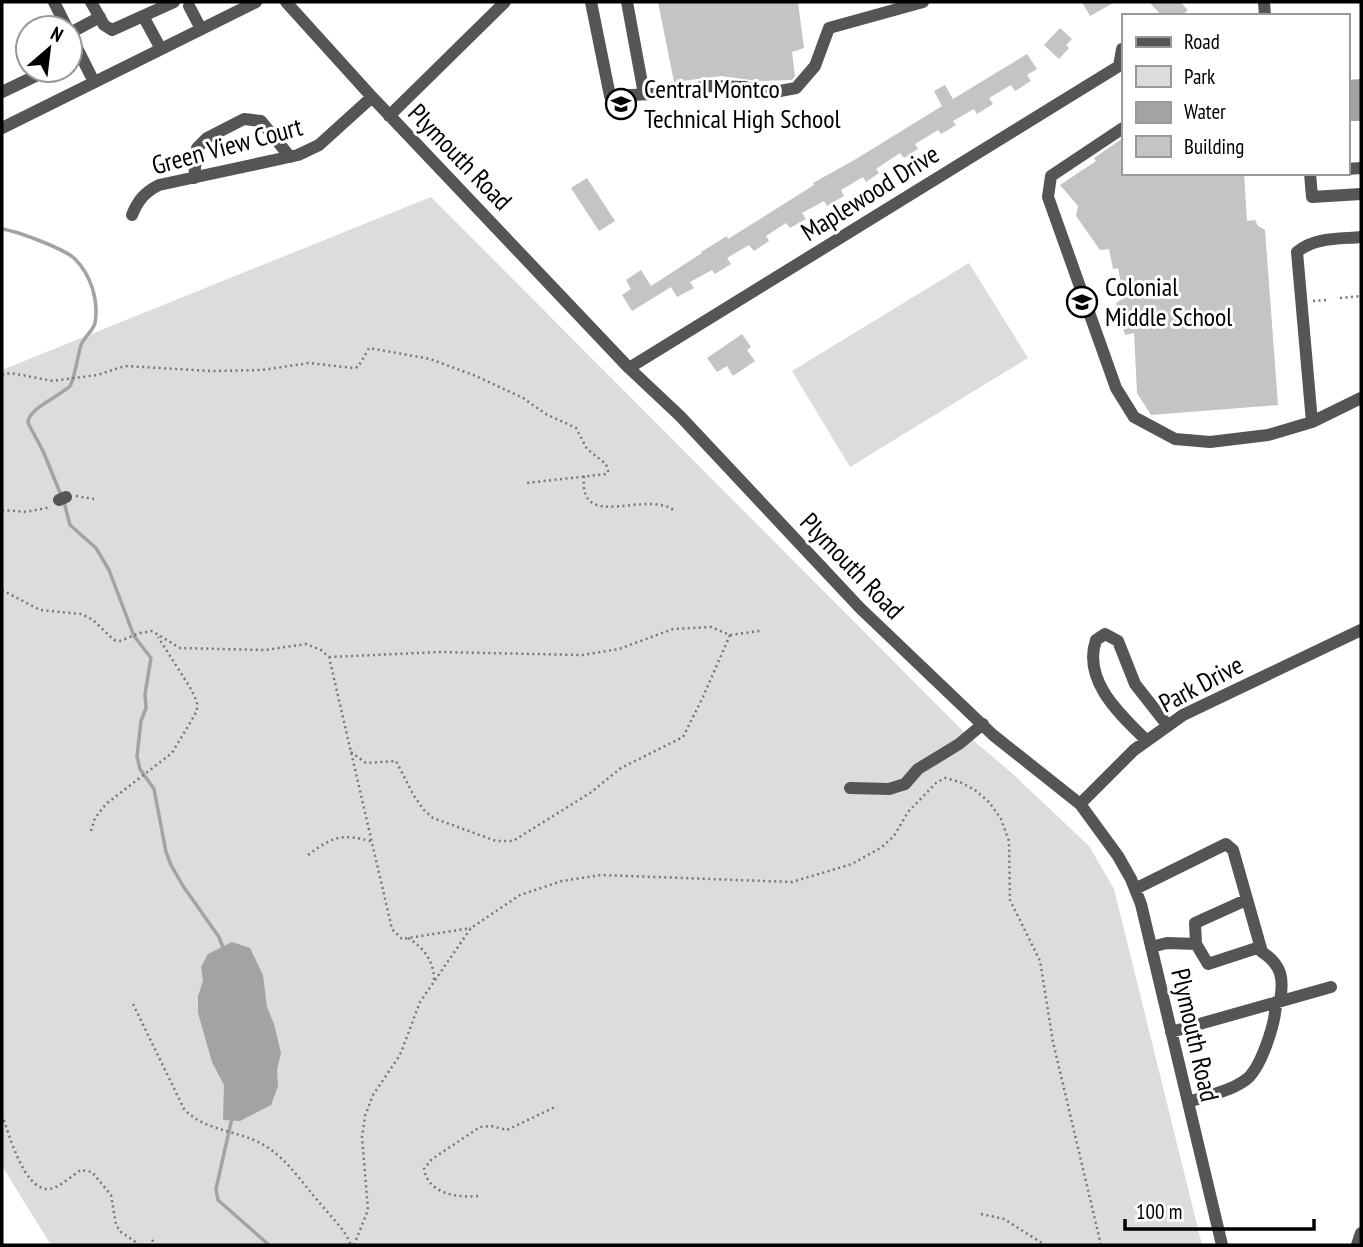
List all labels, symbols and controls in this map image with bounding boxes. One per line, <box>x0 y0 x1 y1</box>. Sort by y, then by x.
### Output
north arrow <box>14 14 84 84</box>
legend <box>1122 14 1349 175</box>
text: N <box>47 21 67 47</box>
text: Road <box>1184 28 1220 55</box>
text: Park <box>1184 63 1215 90</box>
place label: Central Montco Technical High School <box>644 72 841 135</box>
school or university icon: Central Montco Technical High School <box>604 87 638 121</box>
street label: Plymouth Road <box>401 96 519 217</box>
text: Water <box>1184 98 1226 125</box>
street label: Green View Court <box>148 110 306 181</box>
text: Building <box>1184 133 1244 160</box>
street label: Maplewood Drive <box>795 137 945 248</box>
place label: Colonial Middle School <box>1105 270 1232 333</box>
school or university icon: Colonial Middle School <box>1065 285 1099 319</box>
street label: Plymouth Road <box>793 505 911 626</box>
street label: Park Drive <box>1153 648 1249 719</box>
street label: Plymouth Road <box>1164 965 1227 1105</box>
scale bar <box>1125 1188 1314 1232</box>
text: 100 m <box>1136 1198 1182 1225</box>

